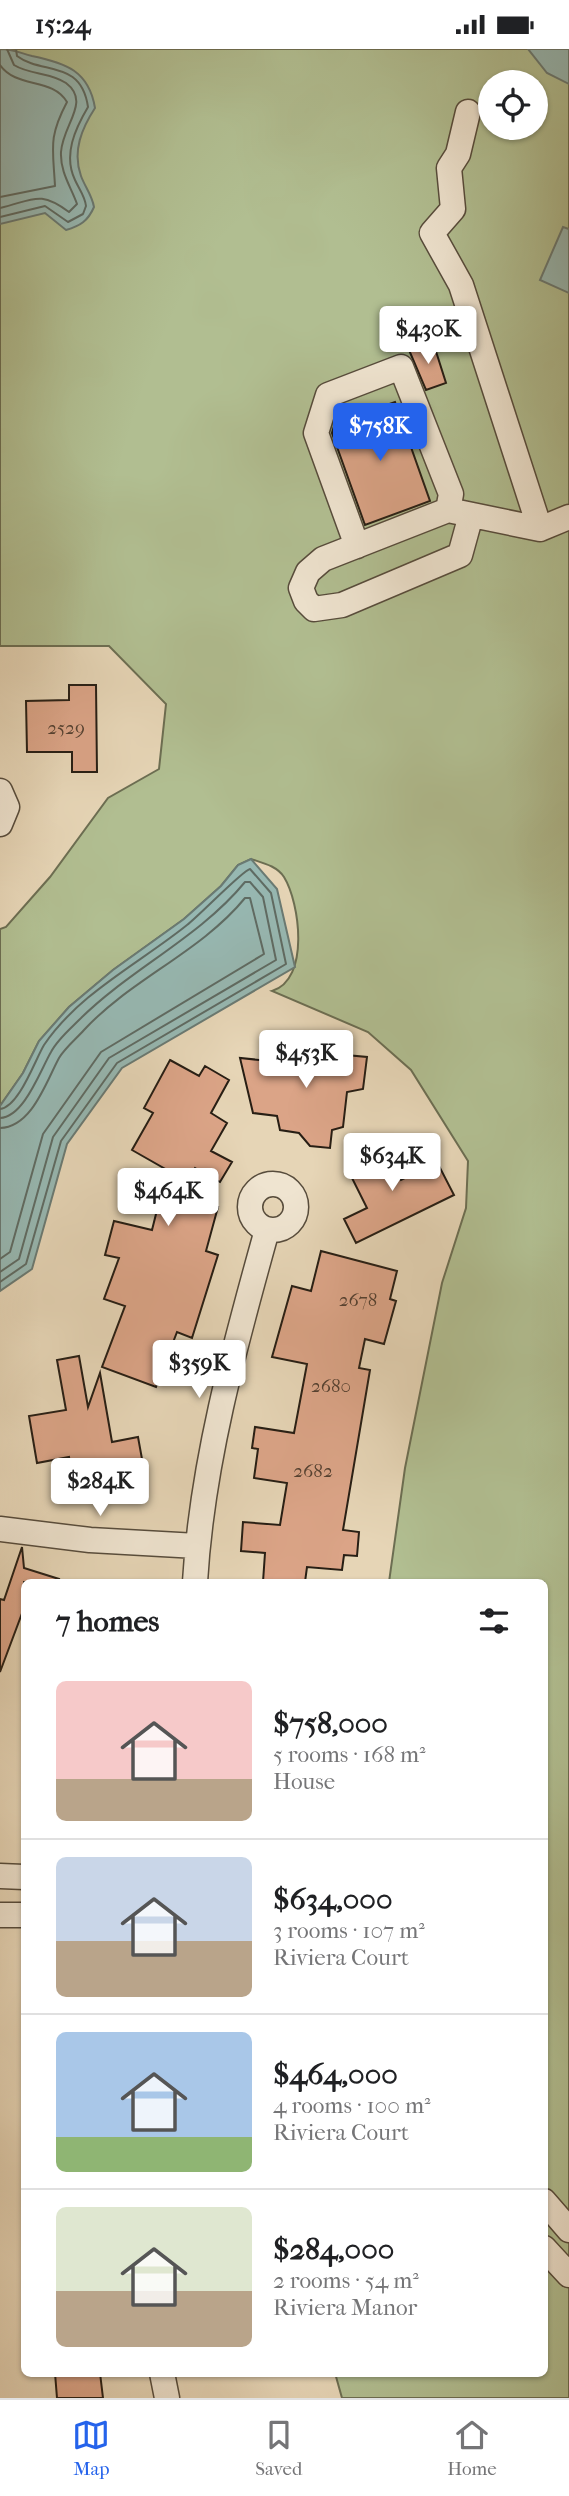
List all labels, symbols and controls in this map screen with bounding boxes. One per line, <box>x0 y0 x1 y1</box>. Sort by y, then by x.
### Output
text: 15:24 <box>35 9 90 40</box>
map controls <box>478 70 548 140</box>
button: locate <box>478 70 548 140</box>
pin: $430K <box>379 307 477 366</box>
text: $430K <box>395 315 461 342</box>
pin: $758K <box>331 403 429 463</box>
text: $758K <box>349 412 411 439</box>
house number: 2529 <box>47 717 85 739</box>
pin: $453K <box>257 1031 355 1090</box>
text: $453K <box>275 1039 337 1066</box>
pin: $634K <box>343 1133 441 1193</box>
text: $634K <box>360 1142 424 1169</box>
pin: $464K <box>119 1169 217 1228</box>
text: $464K <box>134 1177 202 1204</box>
house number: 2678 <box>339 1289 377 1311</box>
pin: $359K <box>150 1341 248 1400</box>
text: $359K <box>169 1349 229 1376</box>
house number: 2680 <box>311 1375 351 1397</box>
pin: $284K <box>51 1459 149 1518</box>
house number: 2682 <box>293 1460 333 1482</box>
text: $284K <box>67 1467 133 1494</box>
icon: filters <box>475 1602 513 1640</box>
text: 7 homes <box>56 1604 159 1639</box>
text: $758,000 <box>273 1706 388 1741</box>
icon: home <box>112 1709 196 1793</box>
text: 5 rooms · 168 m² <box>273 1741 426 1768</box>
text: House <box>273 1768 335 1795</box>
text: $634,000 <box>273 1882 392 1917</box>
icon: home <box>112 1885 196 1969</box>
text: 3 rooms · 107 m² <box>273 1917 425 1944</box>
text: Riviera Court <box>273 1944 409 1971</box>
text: $464,000 <box>273 2057 398 2092</box>
icon: home <box>112 2060 196 2144</box>
text: 4 rooms · 100 m² <box>273 2092 431 2119</box>
text: Riviera Court <box>273 2119 409 2146</box>
text: $284,000 <box>273 2232 394 2267</box>
icon: home <box>112 2235 196 2319</box>
text: 2 rooms · 54 m² <box>273 2267 419 2294</box>
text: Riviera Manor <box>273 2294 417 2321</box>
tab: Map <box>72 2416 110 2480</box>
tab: Saved <box>255 2416 302 2480</box>
tab: Home <box>447 2416 497 2480</box>

